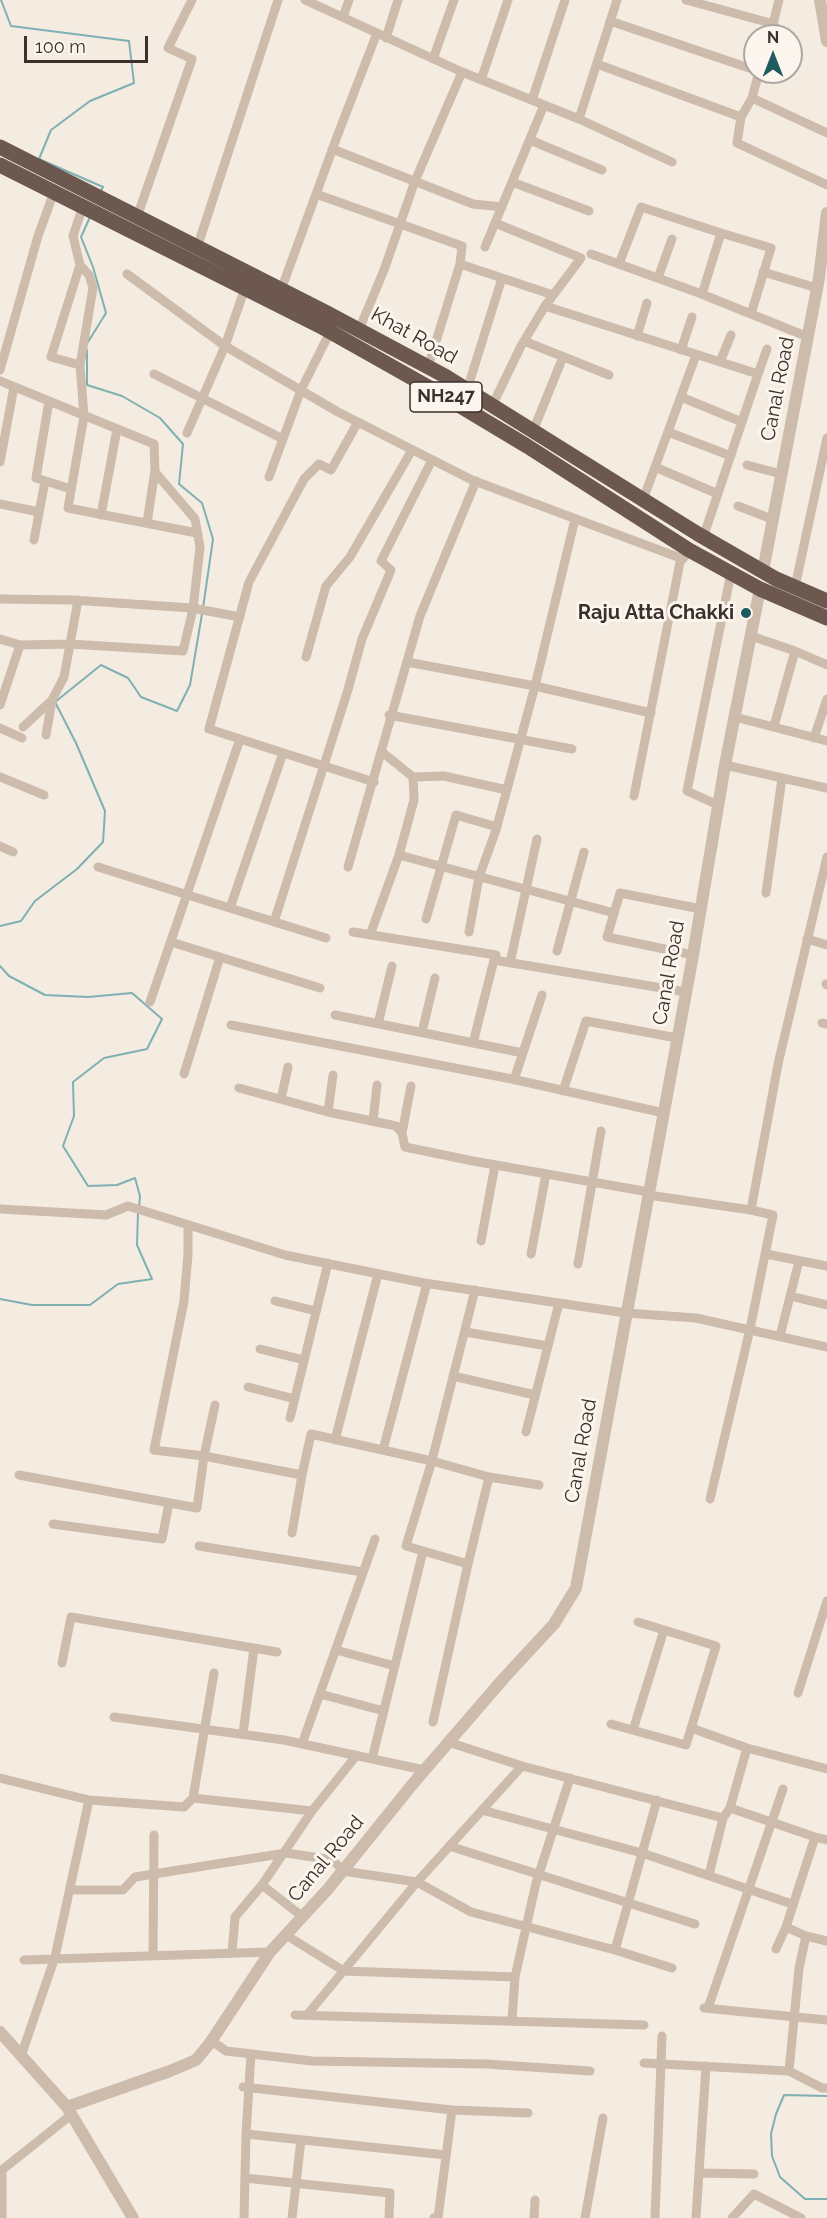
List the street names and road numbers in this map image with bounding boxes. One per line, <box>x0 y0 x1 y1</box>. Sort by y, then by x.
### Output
street label: Khat Road <box>367 302 461 370</box>
street label: Canal Road <box>756 335 800 443</box>
road number: NH247 <box>410 382 482 412</box>
street label: Canal Road <box>648 919 690 1027</box>
street label: Canal Road <box>560 1397 602 1505</box>
street label: Canal Road <box>283 1811 369 1907</box>

